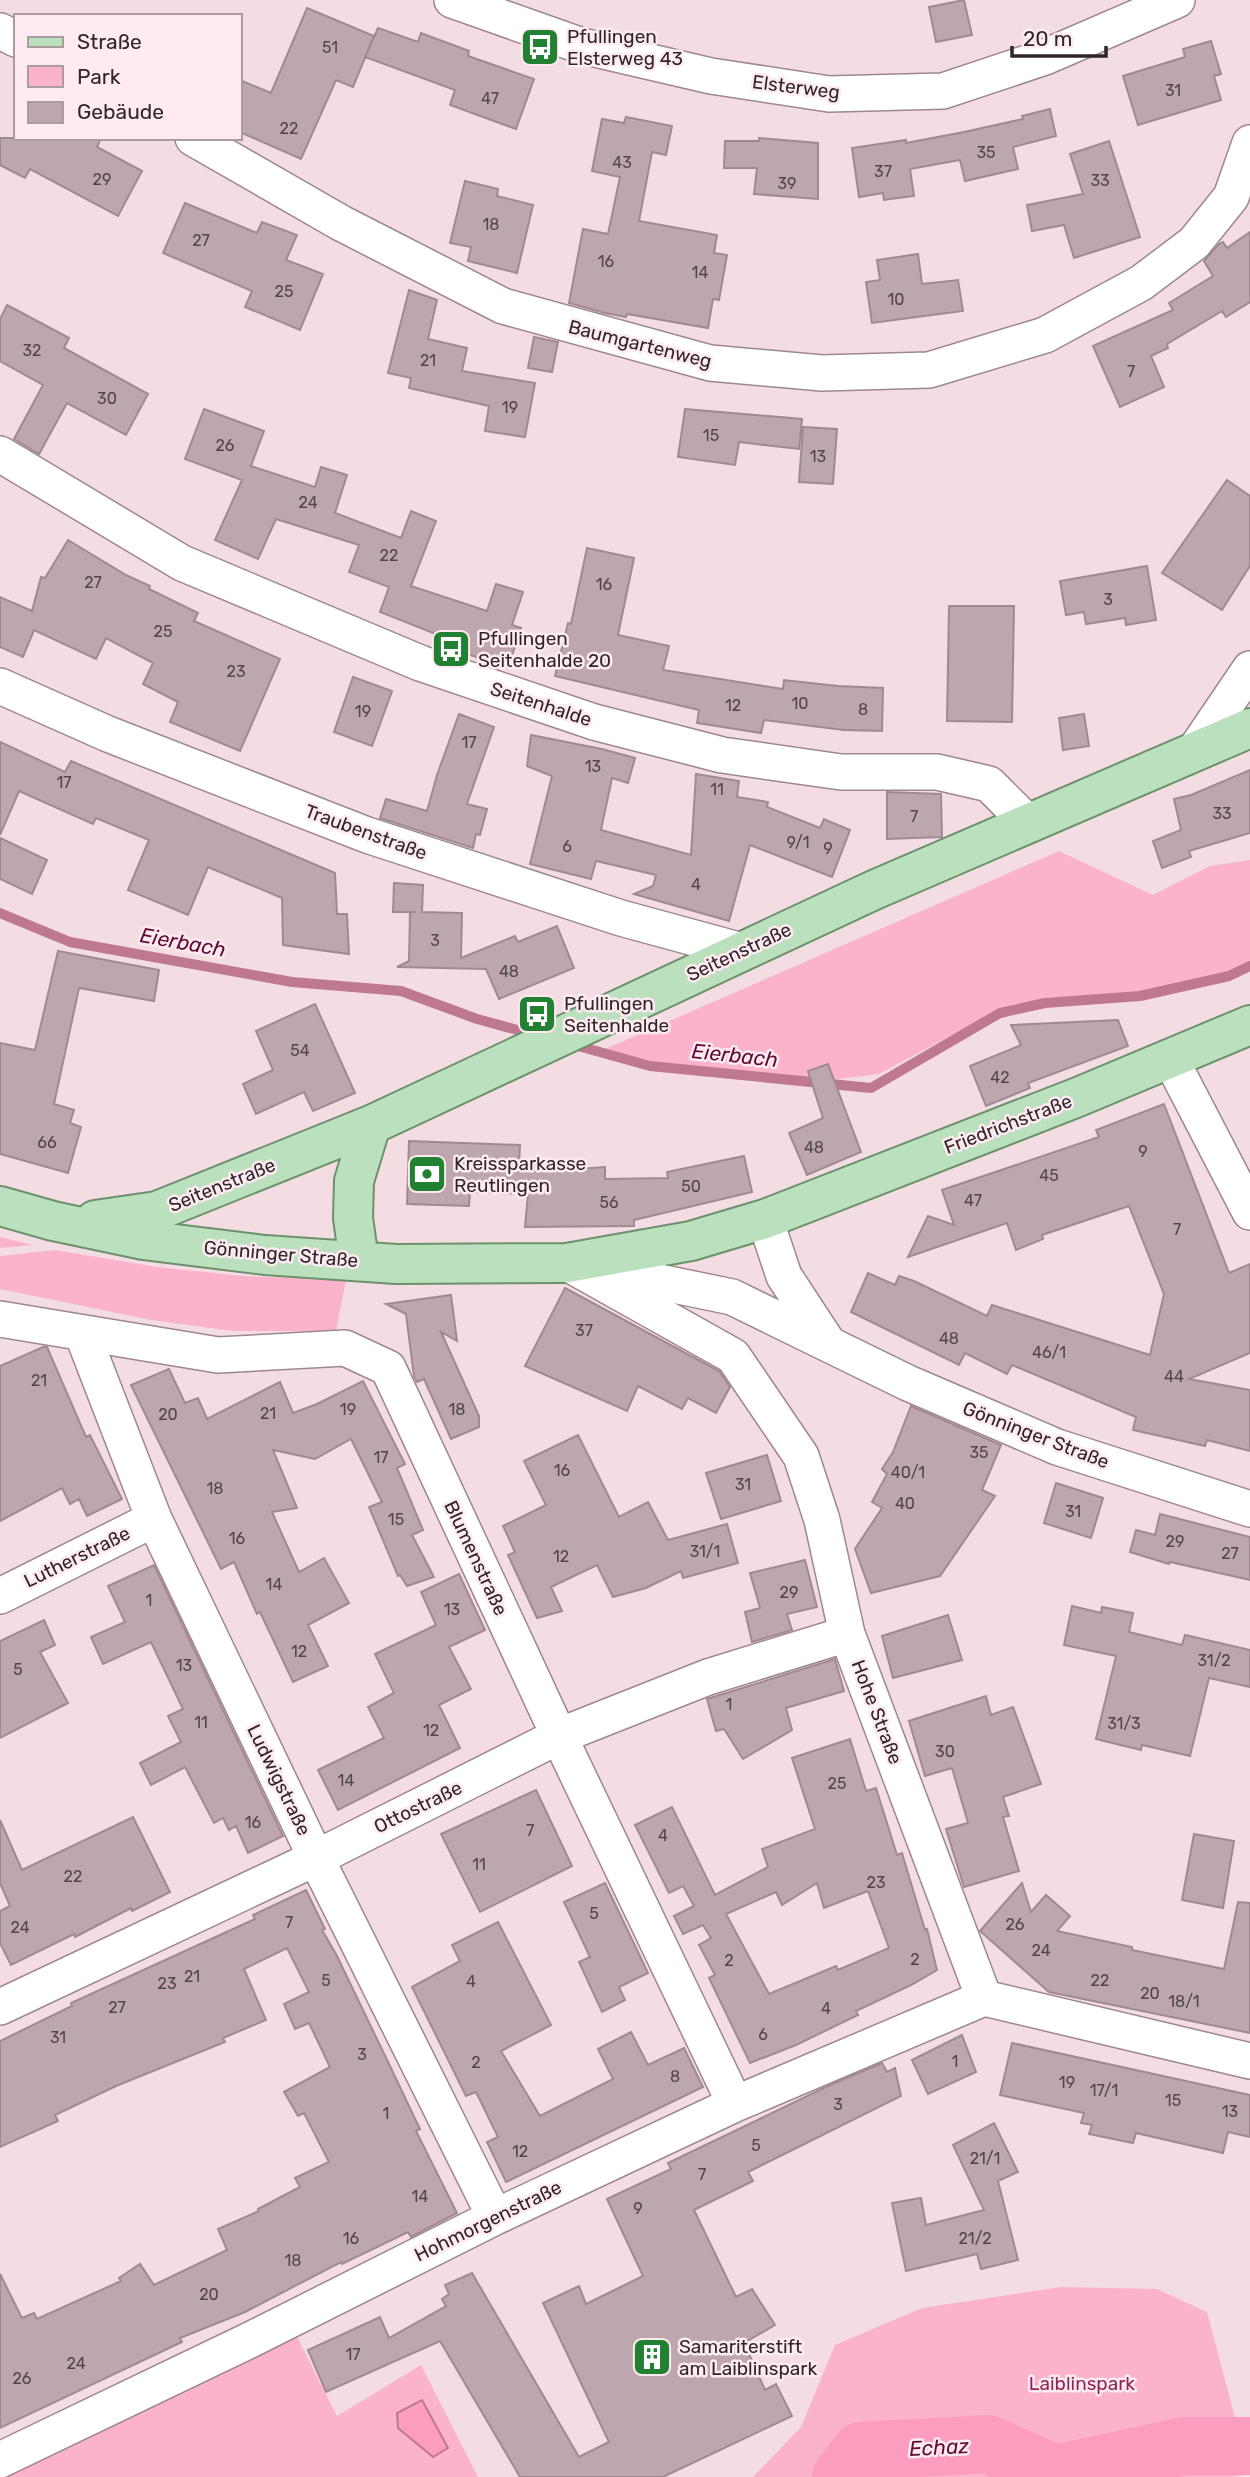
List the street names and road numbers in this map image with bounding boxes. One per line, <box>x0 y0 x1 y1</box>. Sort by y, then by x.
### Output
street label: Elsterweg <box>751 70 841 104</box>
street label: Baumgartenweg <box>566 315 714 373</box>
street label: Seitenhalde <box>487 677 595 731</box>
street label: Traubenstraße <box>302 799 430 865</box>
street label: Seitenstraße <box>683 918 795 986</box>
street label: Friedrichstraße <box>941 1089 1075 1159</box>
street label: Seitenstraße <box>165 1153 279 1217</box>
street label: Gönninger Straße <box>203 1236 359 1272</box>
street label: Gönninger Straße <box>960 1396 1112 1474</box>
street label: Blumenstraße <box>439 1497 513 1619</box>
street label: Lutherstraße <box>20 1521 134 1593</box>
street label: Hohe Straße <box>847 1657 907 1767</box>
street label: Ludwigstraße <box>242 1721 316 1839</box>
street label: Ottostraße <box>370 1776 466 1838</box>
street label: Hohmorgenstraße <box>411 2175 565 2267</box>

